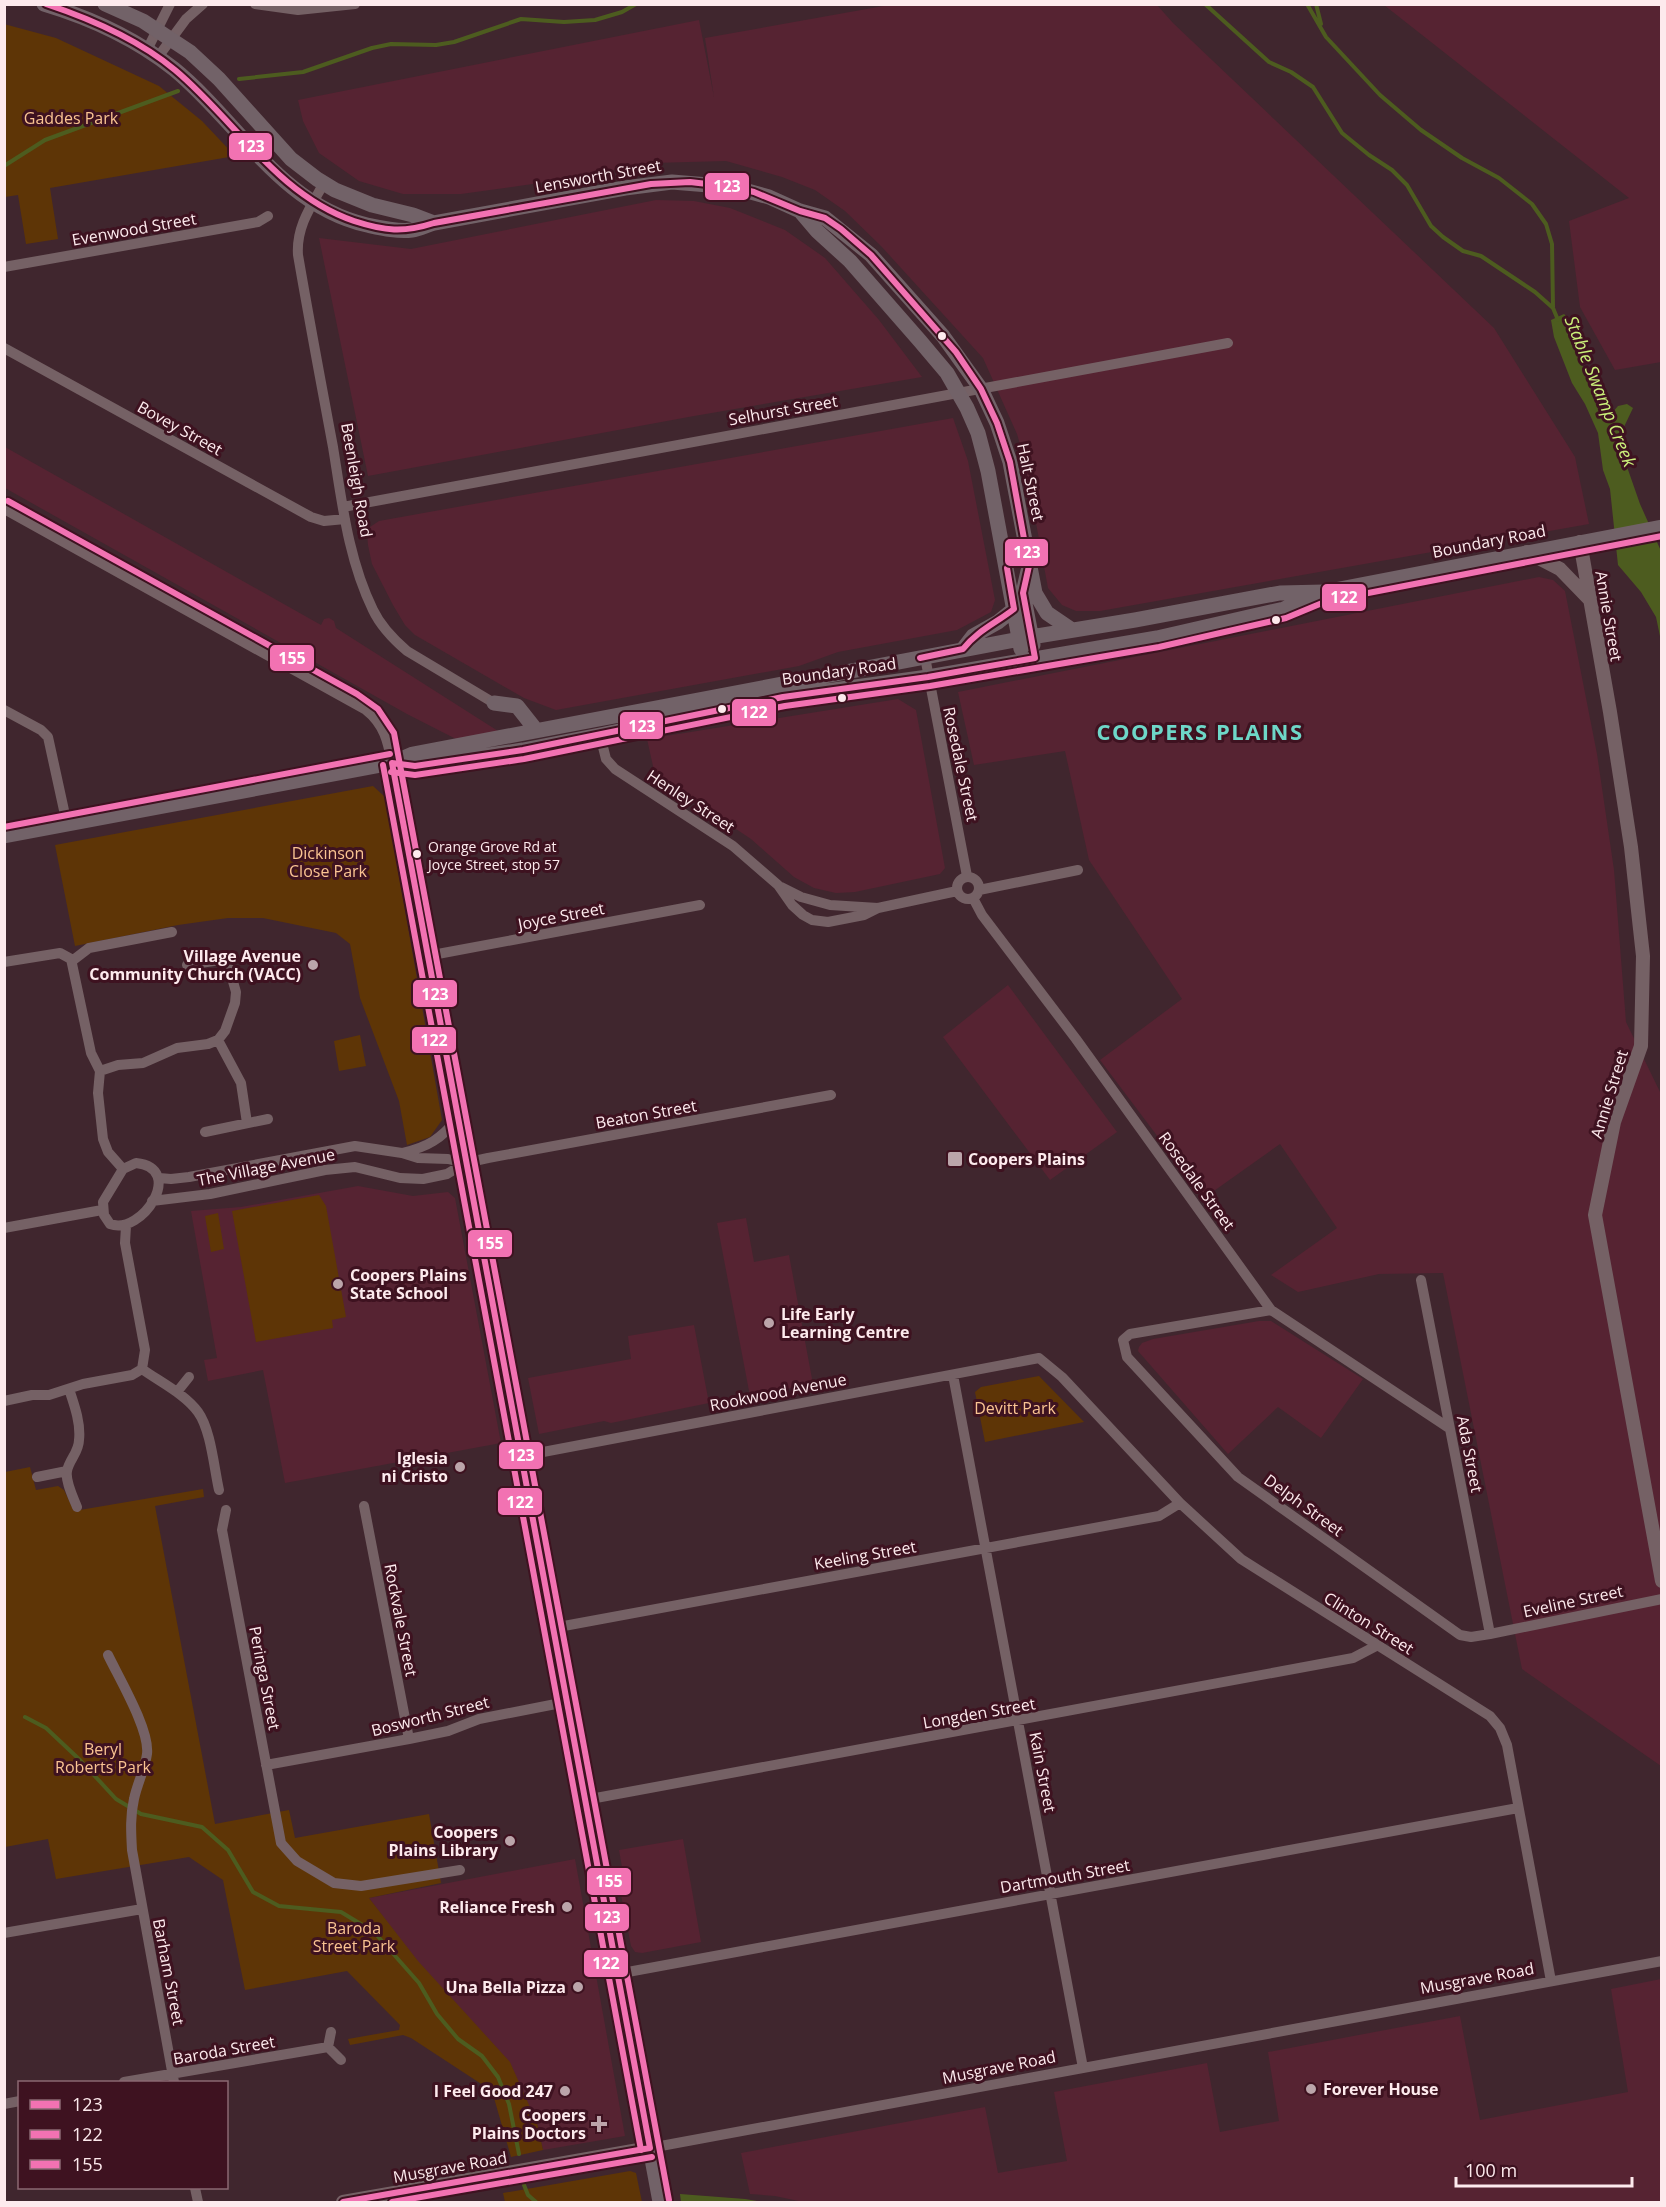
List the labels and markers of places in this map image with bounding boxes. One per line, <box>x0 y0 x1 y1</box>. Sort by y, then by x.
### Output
unlabelled marker <box>936 330 948 342</box>
unlabelled marker <box>1270 614 1282 626</box>
unlabelled marker <box>836 692 848 704</box>
unlabelled marker <box>716 703 728 715</box>
place label: Orange Grove Rd at Joyce Street, stop 57 <box>426 837 560 874</box>
marker: Orange Grove Rd at Joyce Street, stop 57 <box>411 848 423 860</box>
place label: Village Avenue Community Church (VACC) <box>89 945 301 985</box>
marker: Village Avenue Community Church (VACC) <box>306 958 320 972</box>
place label: Coopers Plains <box>968 1148 1085 1170</box>
marker: Coopers Plains <box>946 1150 964 1168</box>
place label: Coopers Plains State School <box>350 1264 467 1304</box>
marker: Coopers Plains State School <box>331 1277 345 1291</box>
place label: Life Early Learning Centre <box>781 1303 909 1343</box>
marker: Life Early Learning Centre <box>762 1316 776 1330</box>
place label: Iglesia ni Cristo <box>381 1447 448 1487</box>
marker: Iglesia ni Cristo <box>453 1460 467 1474</box>
place label: Coopers Plains Library <box>389 1821 499 1861</box>
marker: Coopers Plains Library <box>503 1834 517 1848</box>
place label: Reliance Fresh <box>439 1896 555 1918</box>
marker: Reliance Fresh <box>560 1900 574 1914</box>
place label: Una Bella Pizza <box>446 1976 566 1998</box>
marker: Una Bella Pizza <box>571 1980 585 1994</box>
place label: Forever House <box>1323 2078 1438 2100</box>
place label: I Feel Good 247 <box>434 2080 553 2102</box>
marker: Forever House <box>1304 2082 1318 2096</box>
marker: I Feel Good 247 <box>558 2084 572 2098</box>
place label: Coopers Plains Doctors <box>472 2104 586 2144</box>
marker: Coopers Plains Doctors <box>590 2115 608 2133</box>

